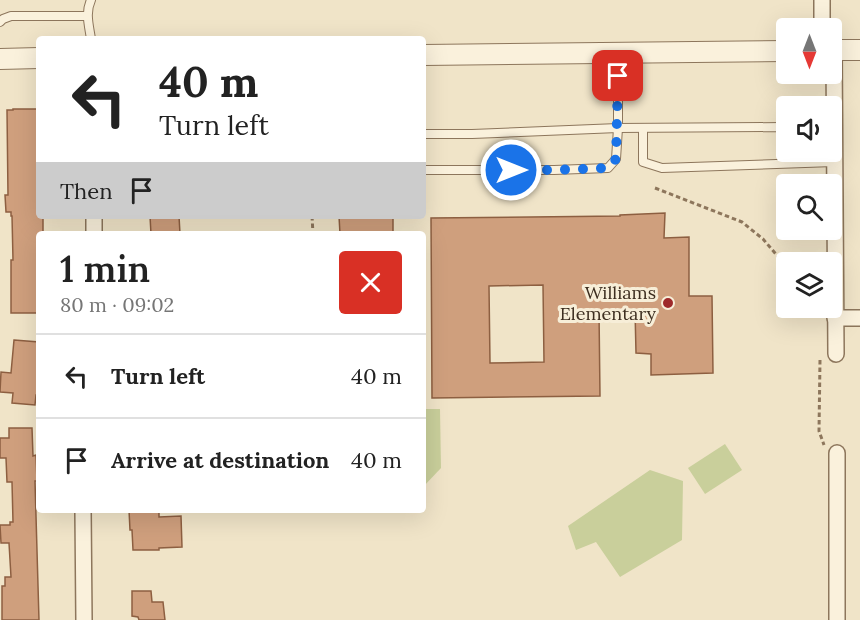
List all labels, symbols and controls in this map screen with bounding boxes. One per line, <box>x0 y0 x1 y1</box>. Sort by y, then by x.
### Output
north arrow <box>776 18 842 84</box>
map controls <box>776 18 842 318</box>
pin <box>592 50 643 101</box>
text: 40 m <box>159 55 258 109</box>
icon: arrive <box>601 59 634 92</box>
icon: left <box>60 60 138 138</box>
button: sound <box>776 96 842 162</box>
text: Turn left <box>159 108 269 142</box>
position arrow <box>479 138 543 202</box>
icon: arrive <box>125 174 158 207</box>
button: search <box>776 174 842 240</box>
text: Then <box>60 177 113 205</box>
text: 1 min <box>60 246 150 292</box>
button: close <box>339 251 402 314</box>
button: layers <box>776 252 842 318</box>
place label: Williams Elementary <box>560 281 656 325</box>
text: 80 m · 09:02 <box>60 292 174 317</box>
marker: Williams Elementary <box>661 296 675 310</box>
icon: left <box>60 360 93 393</box>
text: Turn left <box>111 362 205 390</box>
text: 40 m <box>351 362 402 390</box>
icon: arrive <box>60 444 93 477</box>
text: Arrive at destination <box>111 446 329 474</box>
text: 40 m <box>351 446 402 474</box>

